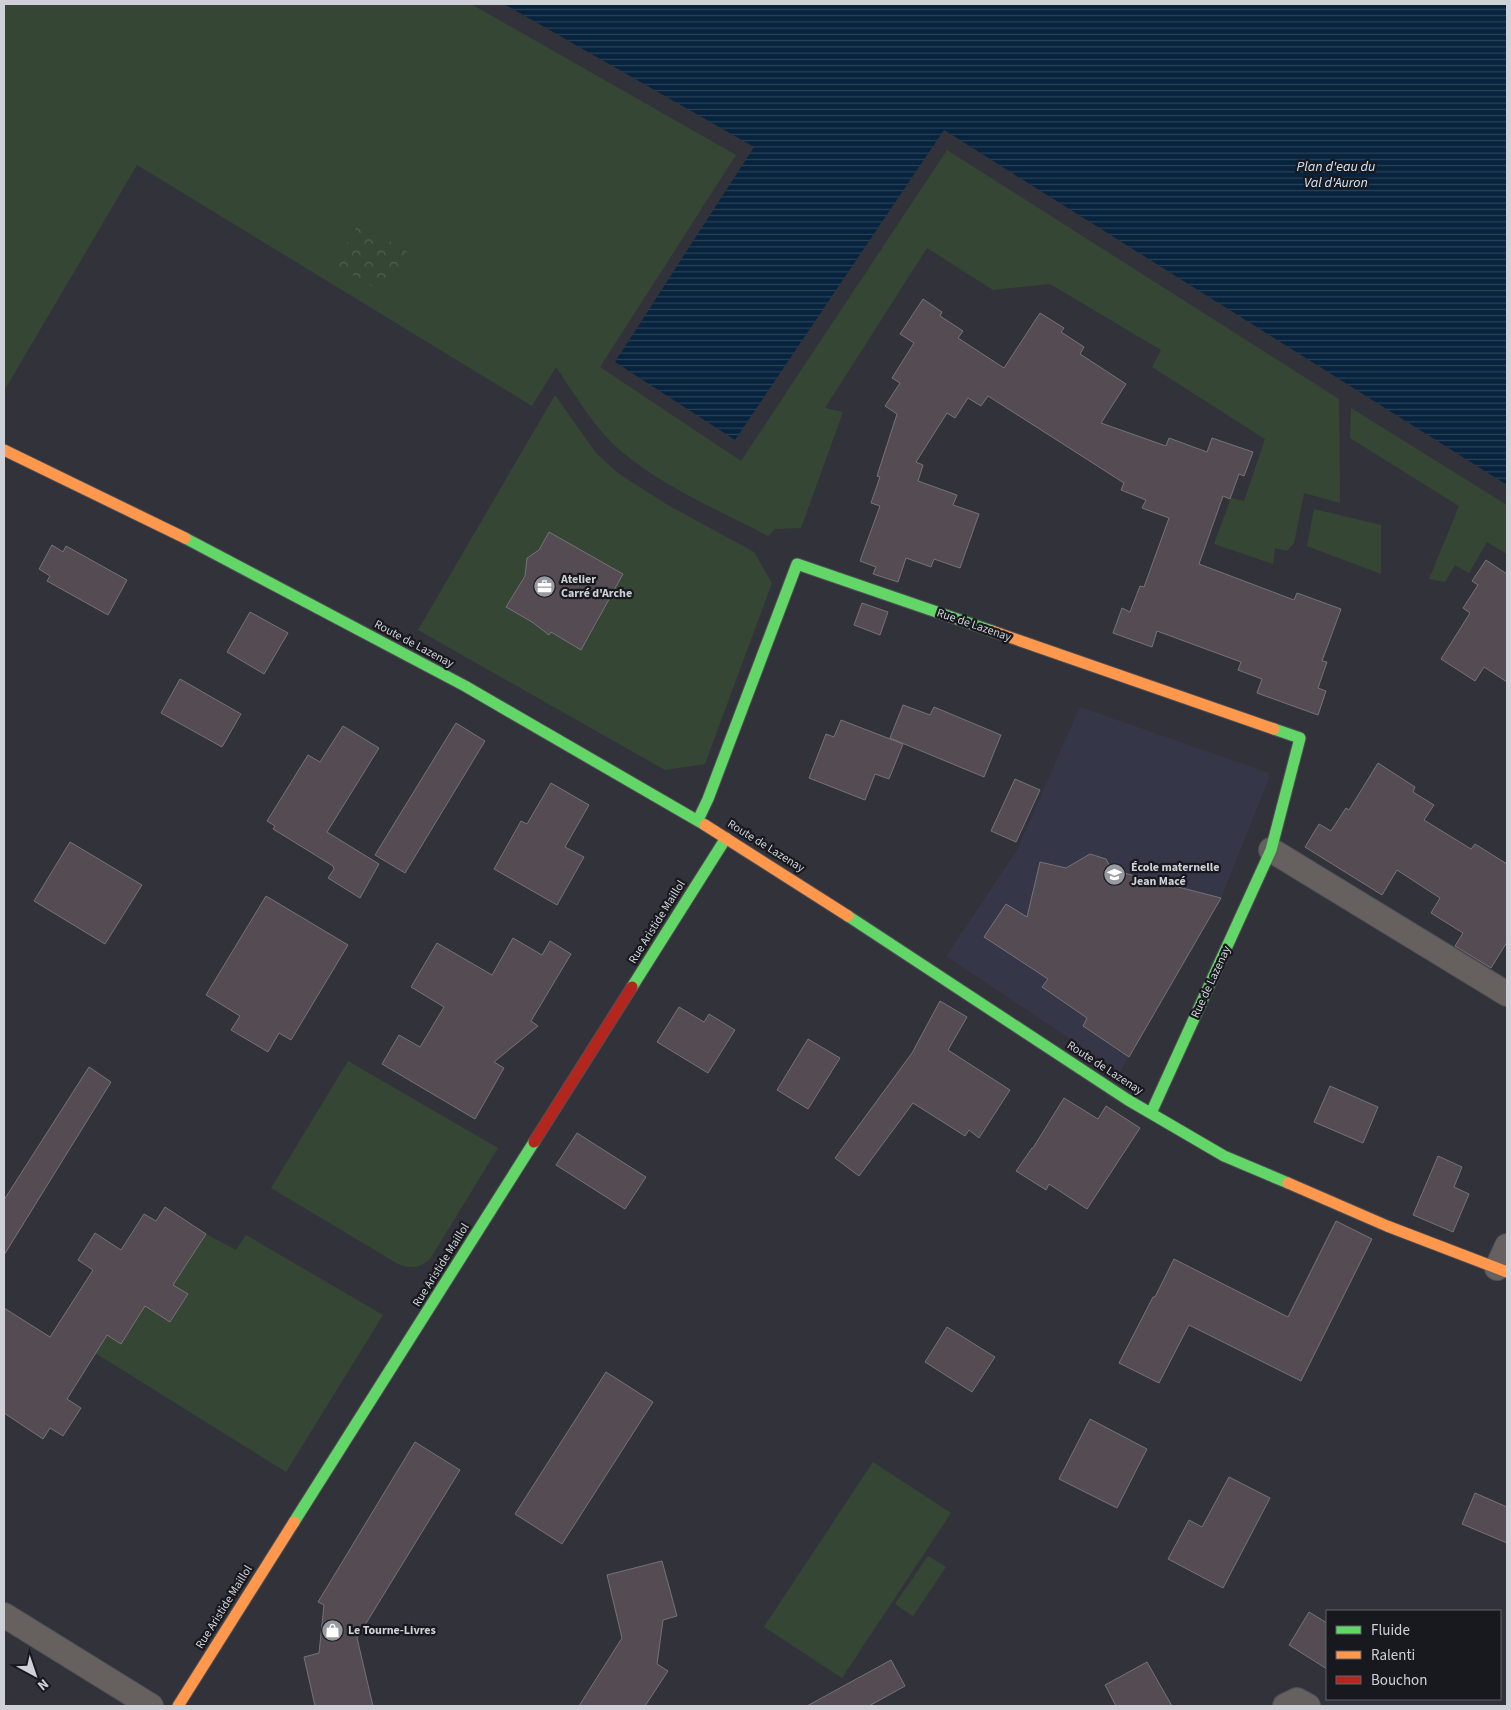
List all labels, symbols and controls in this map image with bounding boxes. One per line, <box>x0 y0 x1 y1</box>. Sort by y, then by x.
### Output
water label: Plan d'eau du Val d'Auron <box>1297 157 1375 193</box>
place label: Atelier Carré d'Arche <box>560 571 632 602</box>
office icon: Atelier Carré d'Arche <box>533 574 557 598</box>
street label: Rue de Lazenay <box>934 604 1014 646</box>
street label: Route de Lazenay <box>371 616 457 672</box>
street label: Route de Lazenay <box>724 815 808 877</box>
place label: École maternelle Jean Macé <box>1131 859 1219 890</box>
school or university icon: École maternelle Jean Macé <box>1103 862 1127 886</box>
street label: Rue Aristide Maillol <box>624 877 690 967</box>
street label: Rue de Lazenay <box>1187 943 1235 1021</box>
street label: Route de Lazenay <box>1063 1037 1147 1099</box>
street label: Rue Aristide Maillol <box>408 1220 474 1310</box>
street label: Rue Aristide Maillol <box>191 1562 257 1652</box>
legend <box>1326 1610 1501 1700</box>
shop icon: Le Tourne-Livres <box>320 1618 344 1642</box>
text: Fluide <box>1371 1620 1410 1641</box>
place label: Le Tourne-Livres <box>348 1622 436 1639</box>
text: Ralenti <box>1371 1645 1415 1666</box>
north arrow <box>10 1650 60 1700</box>
text: Bouchon <box>1371 1670 1427 1691</box>
text: N <box>33 1674 53 1695</box>

